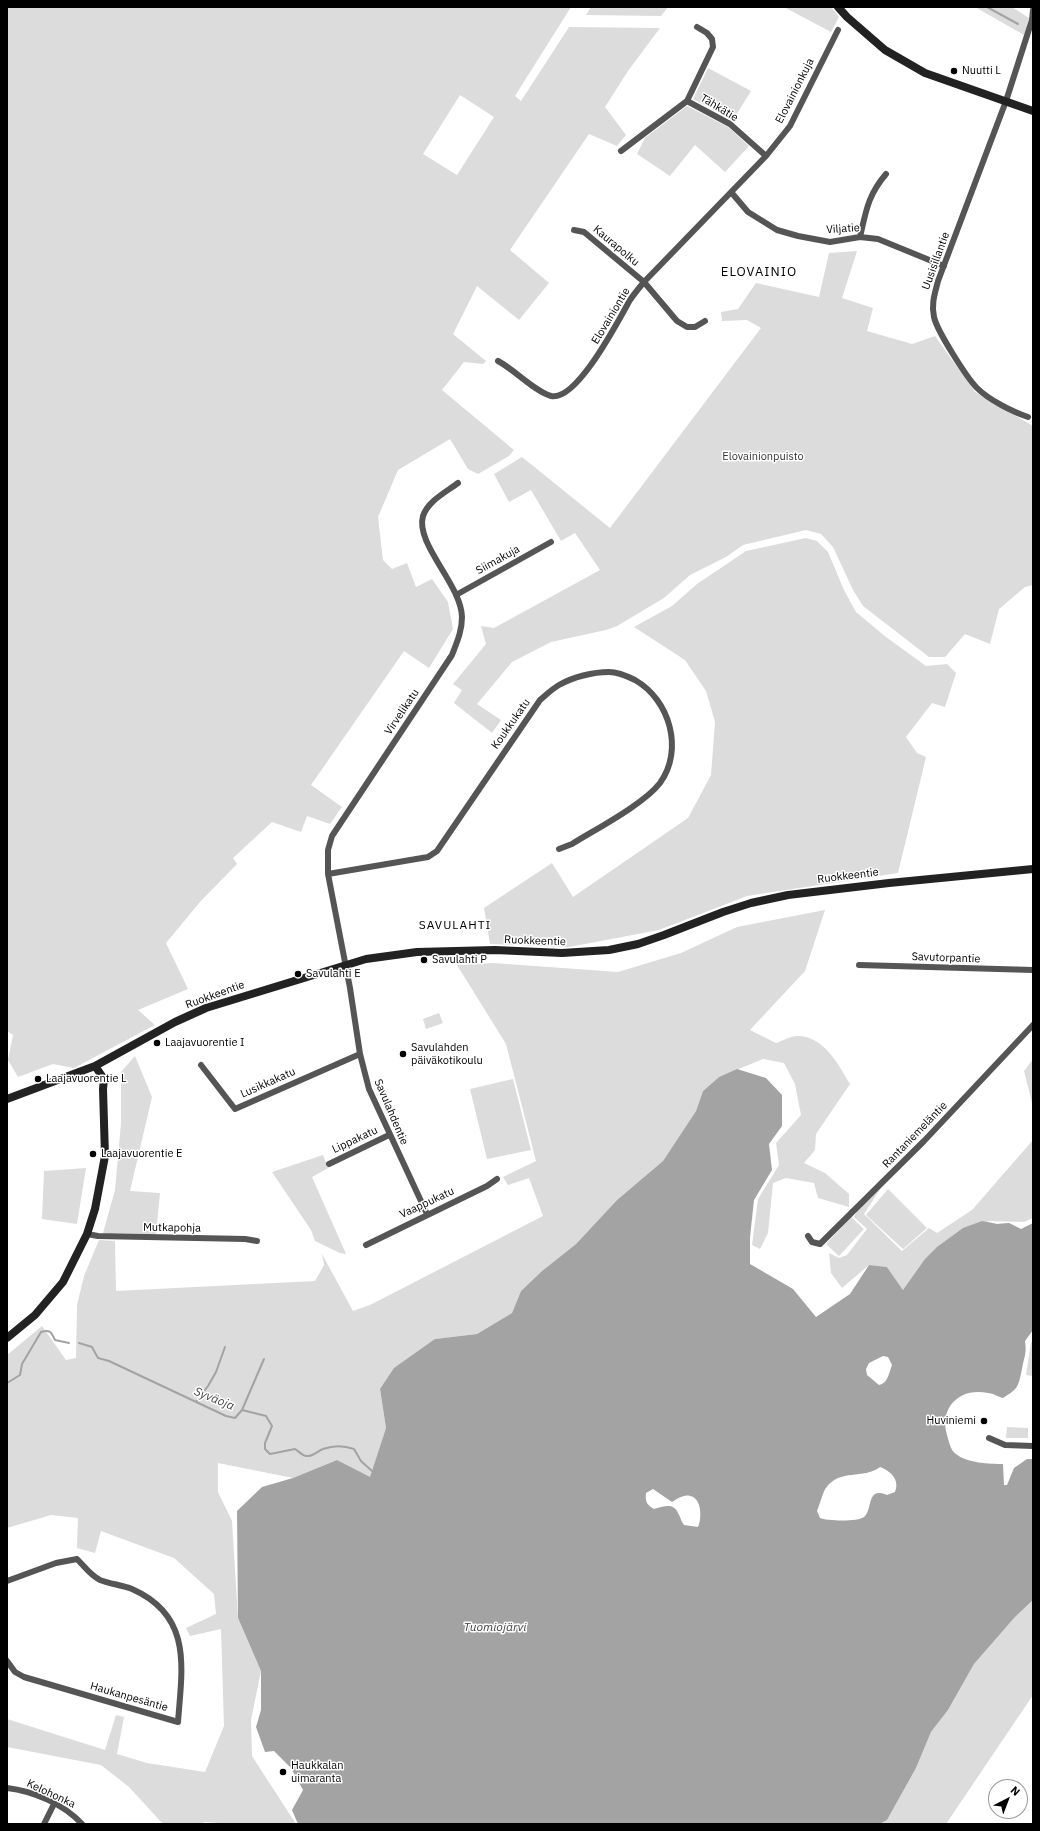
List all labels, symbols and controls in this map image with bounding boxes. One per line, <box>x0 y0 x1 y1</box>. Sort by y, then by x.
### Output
street label: Elovainionkuja <box>773 56 817 126</box>
place label: Nuutti L <box>962 64 1001 78</box>
marker: Nuutti L <box>949 66 959 76</box>
street label: Tähkätie <box>698 92 740 124</box>
street label: Viljatie <box>826 221 860 237</box>
street label: Kaurapolku <box>590 223 642 269</box>
street label: Uusisillantie <box>919 230 953 292</box>
district label: ELOVAINIO <box>721 264 797 280</box>
street label: Elovainiontie <box>589 285 633 347</box>
park label: Elovainionpuisto <box>722 450 804 464</box>
street label: Siimakuja <box>474 543 522 577</box>
street label: Virvelikatu <box>382 687 422 737</box>
street label: Koukkukatu <box>489 696 533 752</box>
street label: Ruokkeentie <box>817 866 879 886</box>
district label: SAVULAHTI <box>419 919 491 933</box>
street label: Ruokkeentie <box>504 933 566 949</box>
street label: Savutorpantie <box>911 950 981 966</box>
place label: Savulahti P <box>432 953 487 967</box>
marker: Savulahti P <box>419 955 429 965</box>
place label: Savulahti E <box>306 967 361 981</box>
marker: Savulahti E <box>293 969 303 979</box>
street label: Ruokkeentie <box>184 978 246 1012</box>
place label: Laajavuorentie I <box>165 1036 245 1050</box>
marker: Laajavuorentie I <box>152 1038 162 1048</box>
place label: Savulahden päiväkotikoulu <box>411 1041 483 1067</box>
marker: Savulahden päiväkotikoulu <box>398 1049 408 1059</box>
street label: Lusikkakatu <box>238 1065 298 1101</box>
place label: Laajavuorentie L <box>46 1072 127 1086</box>
marker: Laajavuorentie L <box>33 1074 43 1084</box>
street label: Savulahdentie <box>371 1077 411 1147</box>
street label: Rantaniemeläntie <box>880 1099 950 1171</box>
street label: Lippakatu <box>330 1124 380 1156</box>
place label: Laajavuorentie E <box>101 1147 183 1161</box>
marker: Laajavuorentie E <box>88 1149 98 1159</box>
street label: Vaappukatu <box>398 1185 456 1221</box>
street label: Mutkapohja <box>143 1221 201 1235</box>
water label: Syväoja <box>192 1384 236 1414</box>
place label: Huviniemi <box>926 1414 976 1428</box>
marker: Huviniemi <box>979 1416 989 1426</box>
water label: Tuomiojärvi <box>464 1621 526 1635</box>
street label: Haukanpesäntie <box>89 1680 169 1714</box>
place label: Haukkalan uimaranta <box>291 1759 343 1785</box>
marker: Haukkalan uimaranta <box>278 1767 288 1777</box>
street label: Kelohonka <box>25 1777 77 1811</box>
north arrow <box>988 1779 1028 1819</box>
text: N <box>1008 1783 1023 1799</box>

